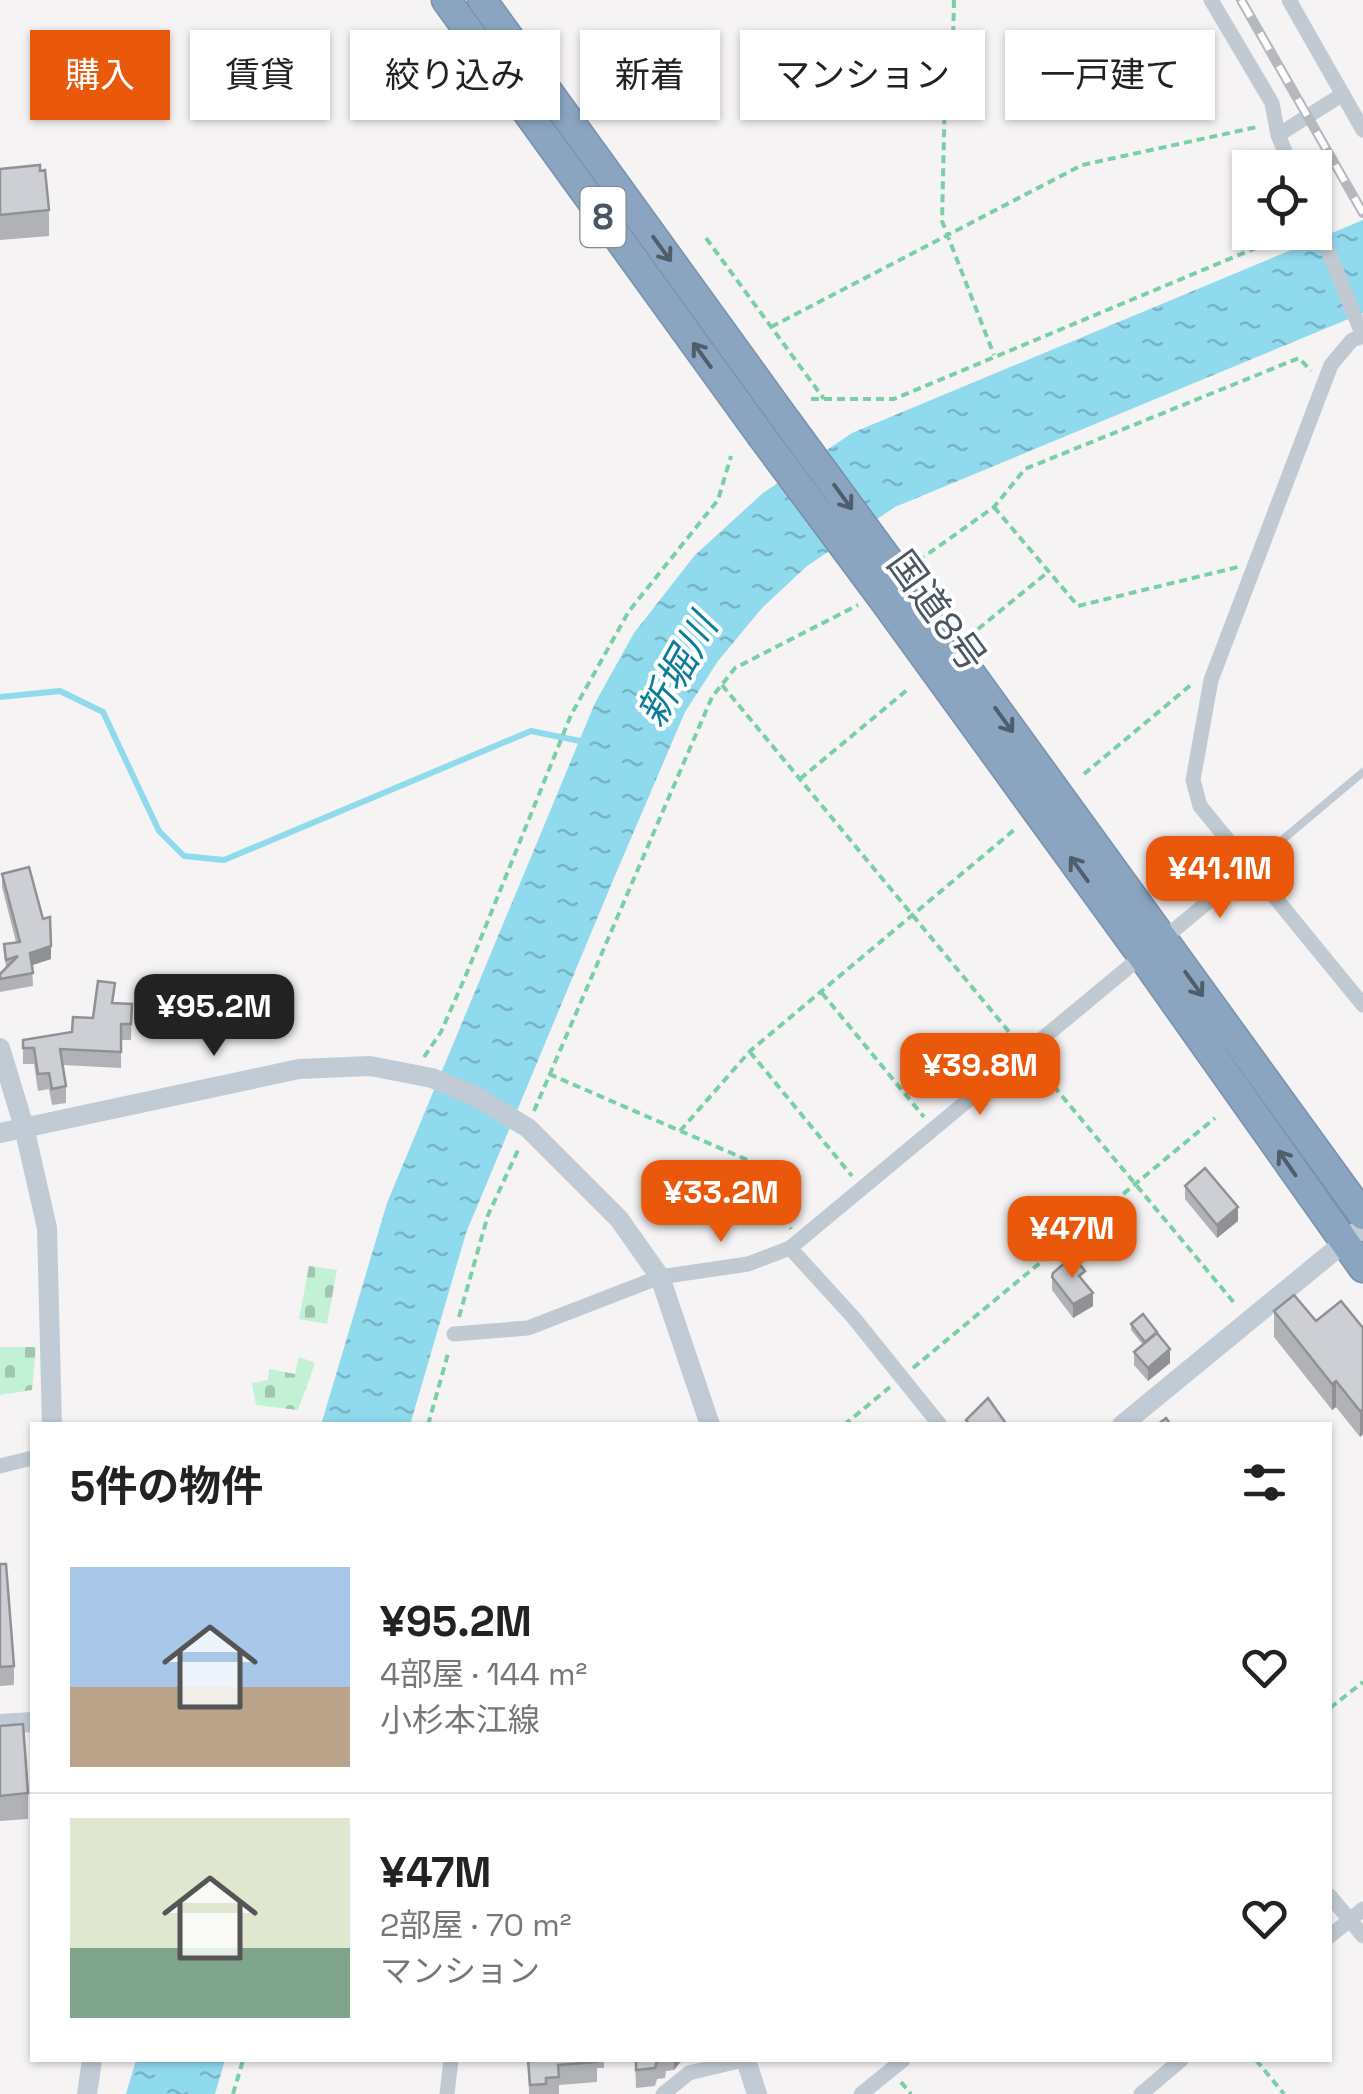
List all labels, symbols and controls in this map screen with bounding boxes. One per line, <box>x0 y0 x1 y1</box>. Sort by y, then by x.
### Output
chip: 購入 <box>30 30 170 120</box>
chip: 賃貸 <box>190 30 330 120</box>
chip: 絞り込み <box>350 30 560 120</box>
chip: 新着 <box>580 30 720 120</box>
chip: マンション <box>740 30 985 120</box>
chip: 一戸建て <box>1005 30 1215 120</box>
map controls <box>1232 150 1332 250</box>
button: locate <box>1232 150 1332 250</box>
road number: 8 <box>580 187 626 247</box>
one-way arrow <box>651 235 672 262</box>
one-way arrow <box>692 342 713 369</box>
one-way arrow <box>832 483 853 510</box>
street label: 国道8号 <box>877 541 997 681</box>
water label: 新堀川 <box>626 602 731 735</box>
one-way arrow <box>993 706 1014 733</box>
pin: ¥41.1M <box>1139 836 1301 921</box>
text: ¥41.1M <box>1168 848 1272 888</box>
one-way arrow <box>1068 856 1089 883</box>
one-way arrow <box>1183 970 1204 997</box>
pin: ¥95.2M <box>133 974 295 1059</box>
text: ¥95.2M <box>156 986 272 1026</box>
pin: ¥39.8M <box>899 1033 1061 1118</box>
text: ¥39.8M <box>922 1045 1038 1085</box>
one-way arrow <box>1277 1150 1298 1177</box>
pin: ¥33.2M <box>640 1160 802 1245</box>
text: ¥33.2M <box>663 1172 779 1212</box>
pin: ¥47M <box>1013 1196 1131 1281</box>
text: ¥47M <box>1030 1208 1114 1248</box>
icon: filters <box>1237 1455 1292 1510</box>
text: 5件の物件 <box>70 1460 263 1513</box>
text: ¥95.2M <box>380 1595 532 1648</box>
icon: home <box>150 1607 270 1727</box>
icon: heart <box>1237 1640 1292 1695</box>
text: 4部屋 · 144 m² <box>380 1654 587 1694</box>
text: 小杉本江線 <box>380 1700 540 1740</box>
text: ¥47M <box>380 1846 491 1899</box>
icon: home <box>150 1858 270 1978</box>
icon: heart <box>1237 1891 1292 1946</box>
text: 2部屋 · 70 m² <box>380 1905 572 1945</box>
text: マンション <box>380 1951 540 1991</box>

